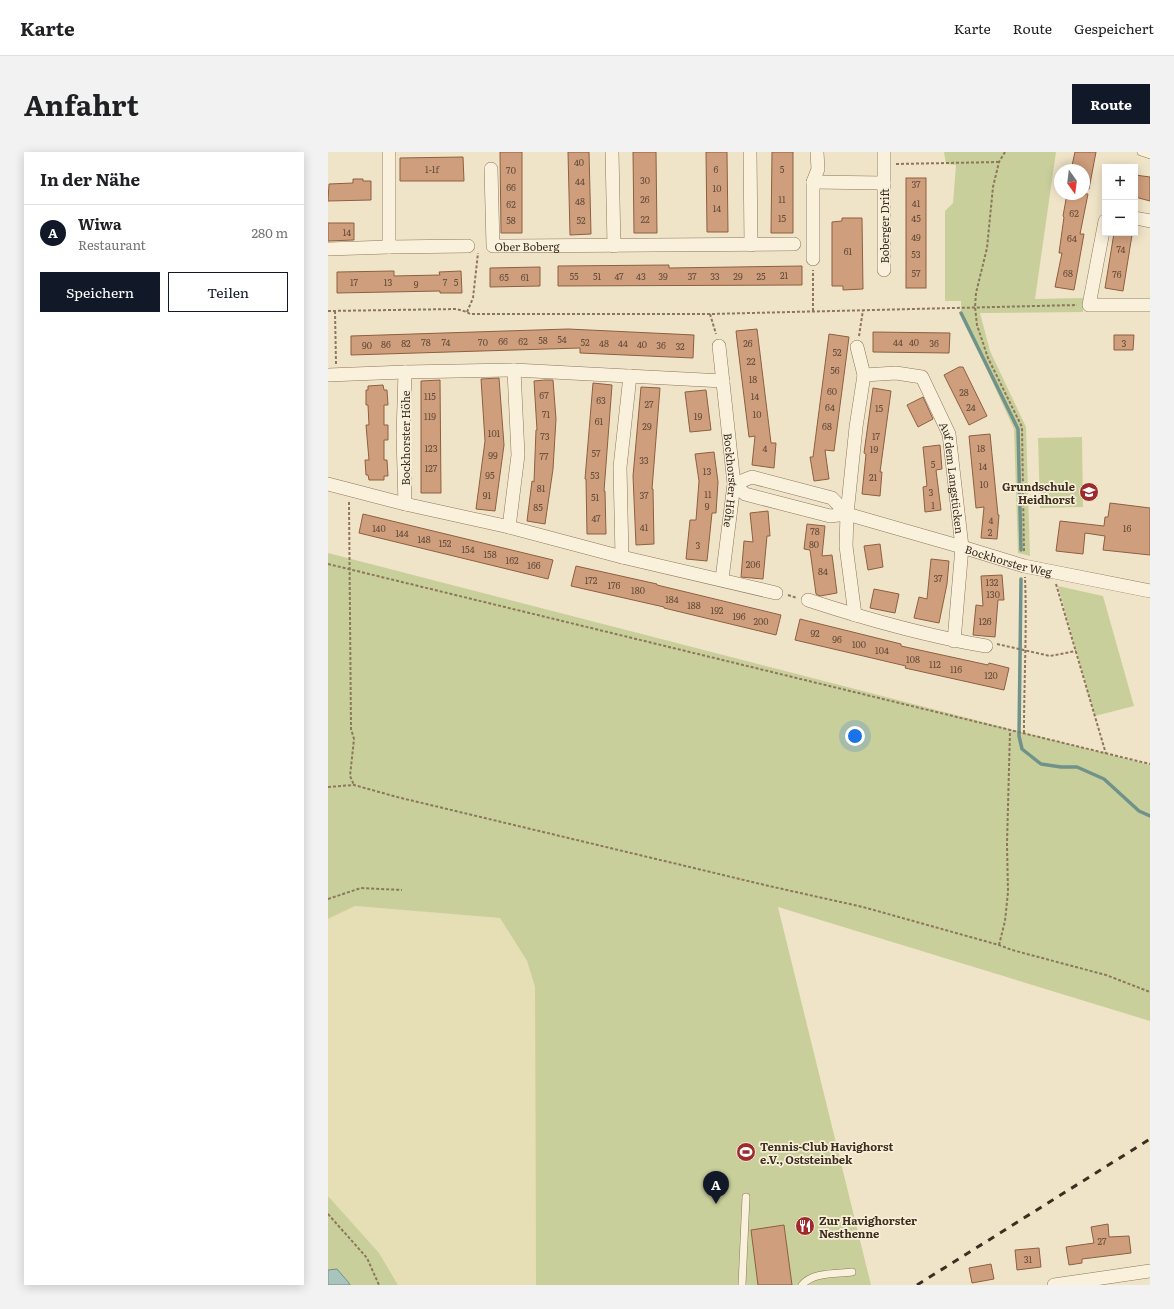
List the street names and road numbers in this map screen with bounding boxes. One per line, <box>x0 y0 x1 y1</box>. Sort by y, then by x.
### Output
street label: Boberger Drift <box>876 188 892 264</box>
street label: Ober Boberg <box>494 238 560 254</box>
street label: Bockhorster Höhe <box>397 390 413 486</box>
street label: Auf dem Langstücken <box>936 419 968 535</box>
street label: Bockhorster Höhe <box>720 432 742 529</box>
street label: Bockhorster Weg <box>963 540 1055 580</box>

